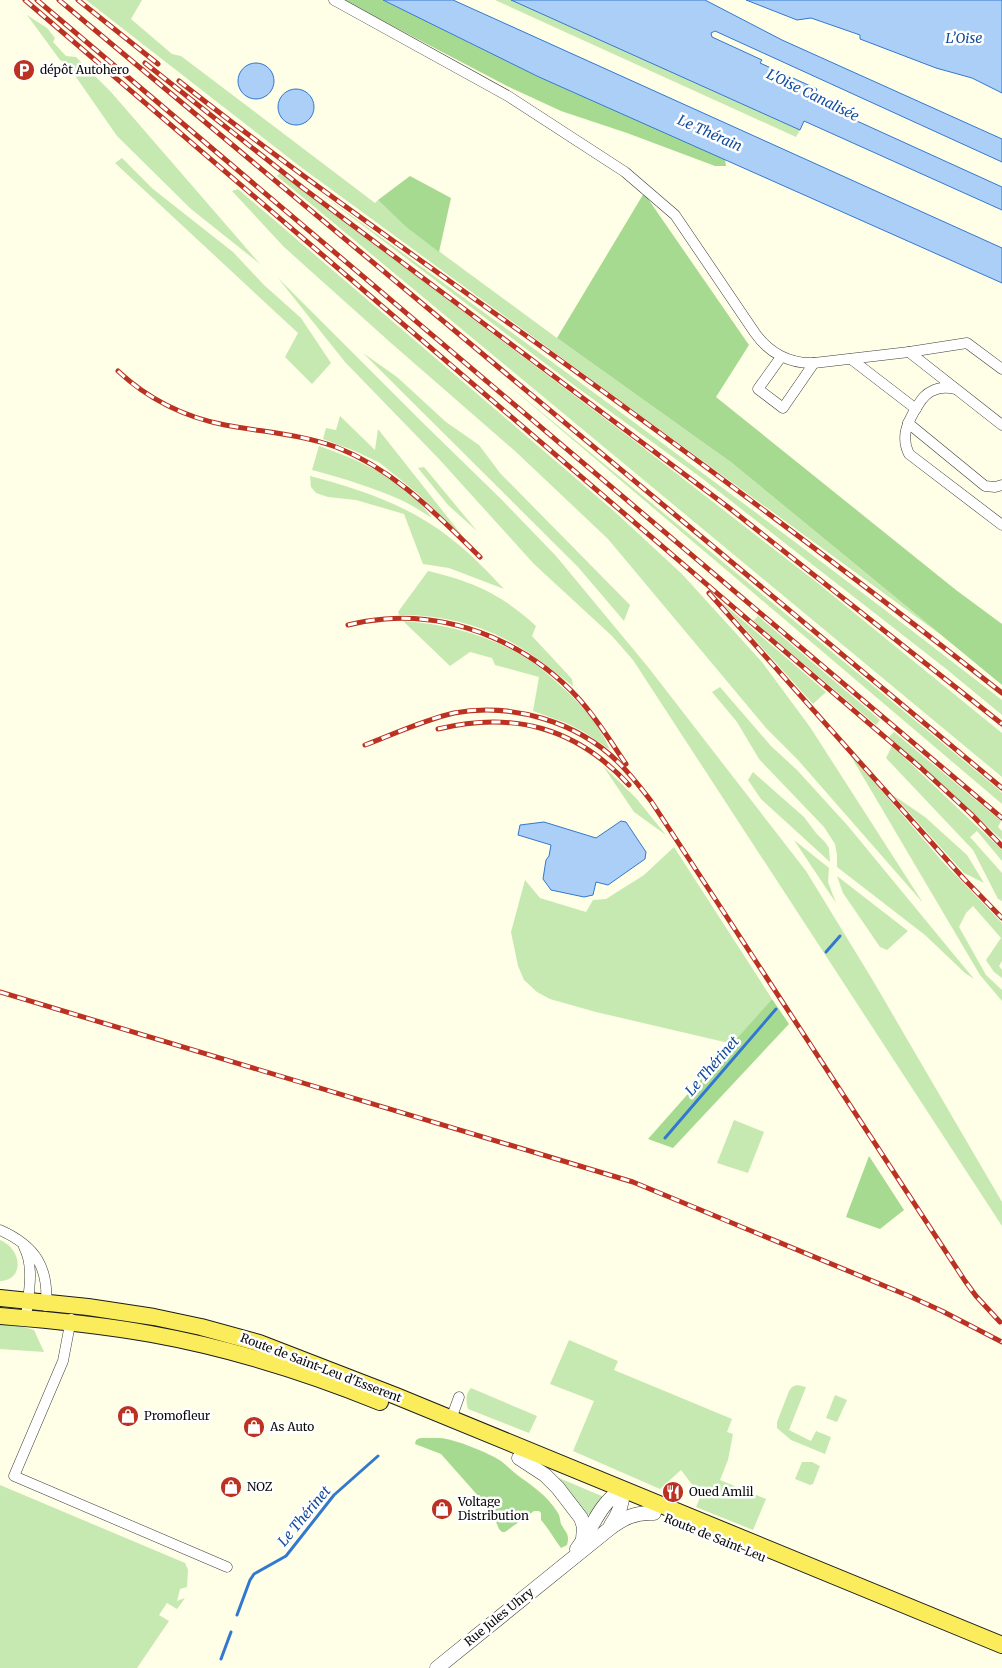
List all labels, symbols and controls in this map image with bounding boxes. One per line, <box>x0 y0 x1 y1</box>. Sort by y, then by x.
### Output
water label: L’Oise <box>946 29 982 47</box>
parking icon: dépôt Autohero <box>12 58 36 82</box>
place label: dépôt Autohero <box>40 62 129 77</box>
water label: L'Oise Canalisée <box>764 65 862 125</box>
water label: Le Thérain <box>675 111 745 155</box>
water label: Le Thérinet <box>681 1032 743 1099</box>
street label: Route de Saint-Leu d'Esserent <box>238 1330 404 1405</box>
shop icon: Promofleur <box>116 1404 140 1428</box>
place label: Promofleur <box>144 1408 211 1423</box>
shop icon: As Auto <box>242 1415 266 1439</box>
place label: As Auto <box>269 1419 314 1434</box>
shop icon: NOZ <box>219 1475 243 1499</box>
place label: NOZ <box>247 1479 273 1494</box>
restaurant icon: Oued Amlil <box>661 1480 685 1504</box>
water label: Le Thérinet <box>274 1482 334 1550</box>
place label: Oued Amlil <box>689 1484 754 1499</box>
place label: Voltage Distribution <box>457 1494 529 1523</box>
shop icon: Voltage Distribution <box>430 1497 454 1521</box>
street label: Route de Saint-Leu <box>662 1510 769 1565</box>
street label: Rue Jules Uhry <box>461 1584 536 1649</box>

